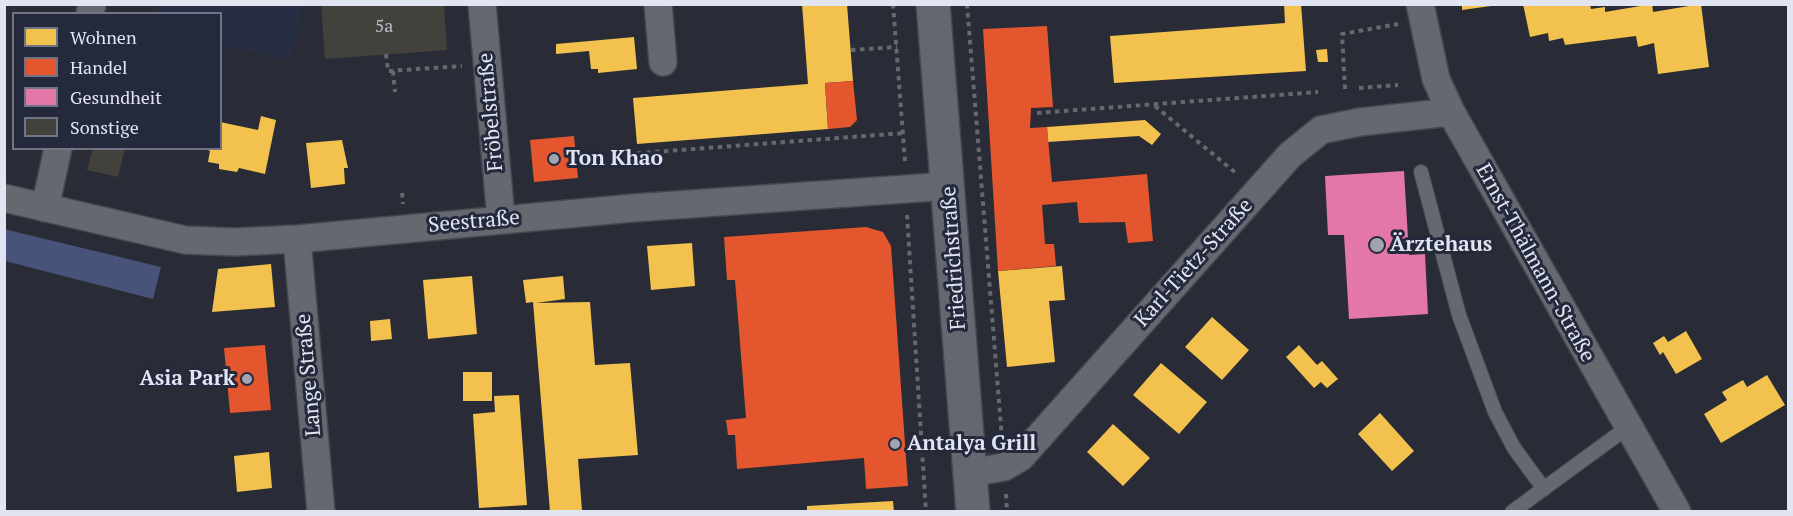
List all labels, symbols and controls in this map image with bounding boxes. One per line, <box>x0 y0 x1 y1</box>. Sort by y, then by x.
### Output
legend <box>12 12 222 150</box>
house number: 5a <box>375 16 393 38</box>
text: Wohnen <box>70 25 137 49</box>
street label: Fröbelstraße <box>473 52 509 172</box>
text: Handel <box>70 55 127 79</box>
text: Gesundheit <box>70 85 162 109</box>
text: Sonstige <box>70 115 139 139</box>
place label: Ton Khao <box>566 146 663 172</box>
marker: Ton Khao <box>547 152 561 166</box>
street label: Ernst-Thälmann-Straße <box>1470 159 1600 367</box>
street label: Friedrichstraße <box>936 185 972 331</box>
street label: Karl-Tietz-Straße <box>1130 194 1258 332</box>
street label: Seestraße <box>427 205 521 239</box>
place label: Ärztehaus <box>1390 232 1492 258</box>
marker: Ärztehaus <box>1368 236 1386 254</box>
street label: Lange Straße <box>291 313 327 437</box>
place label: Asia Park <box>140 366 235 392</box>
marker: Asia Park <box>240 372 254 386</box>
place label: Antalya Grill <box>907 431 1036 457</box>
marker: Antalya Grill <box>888 437 902 451</box>

